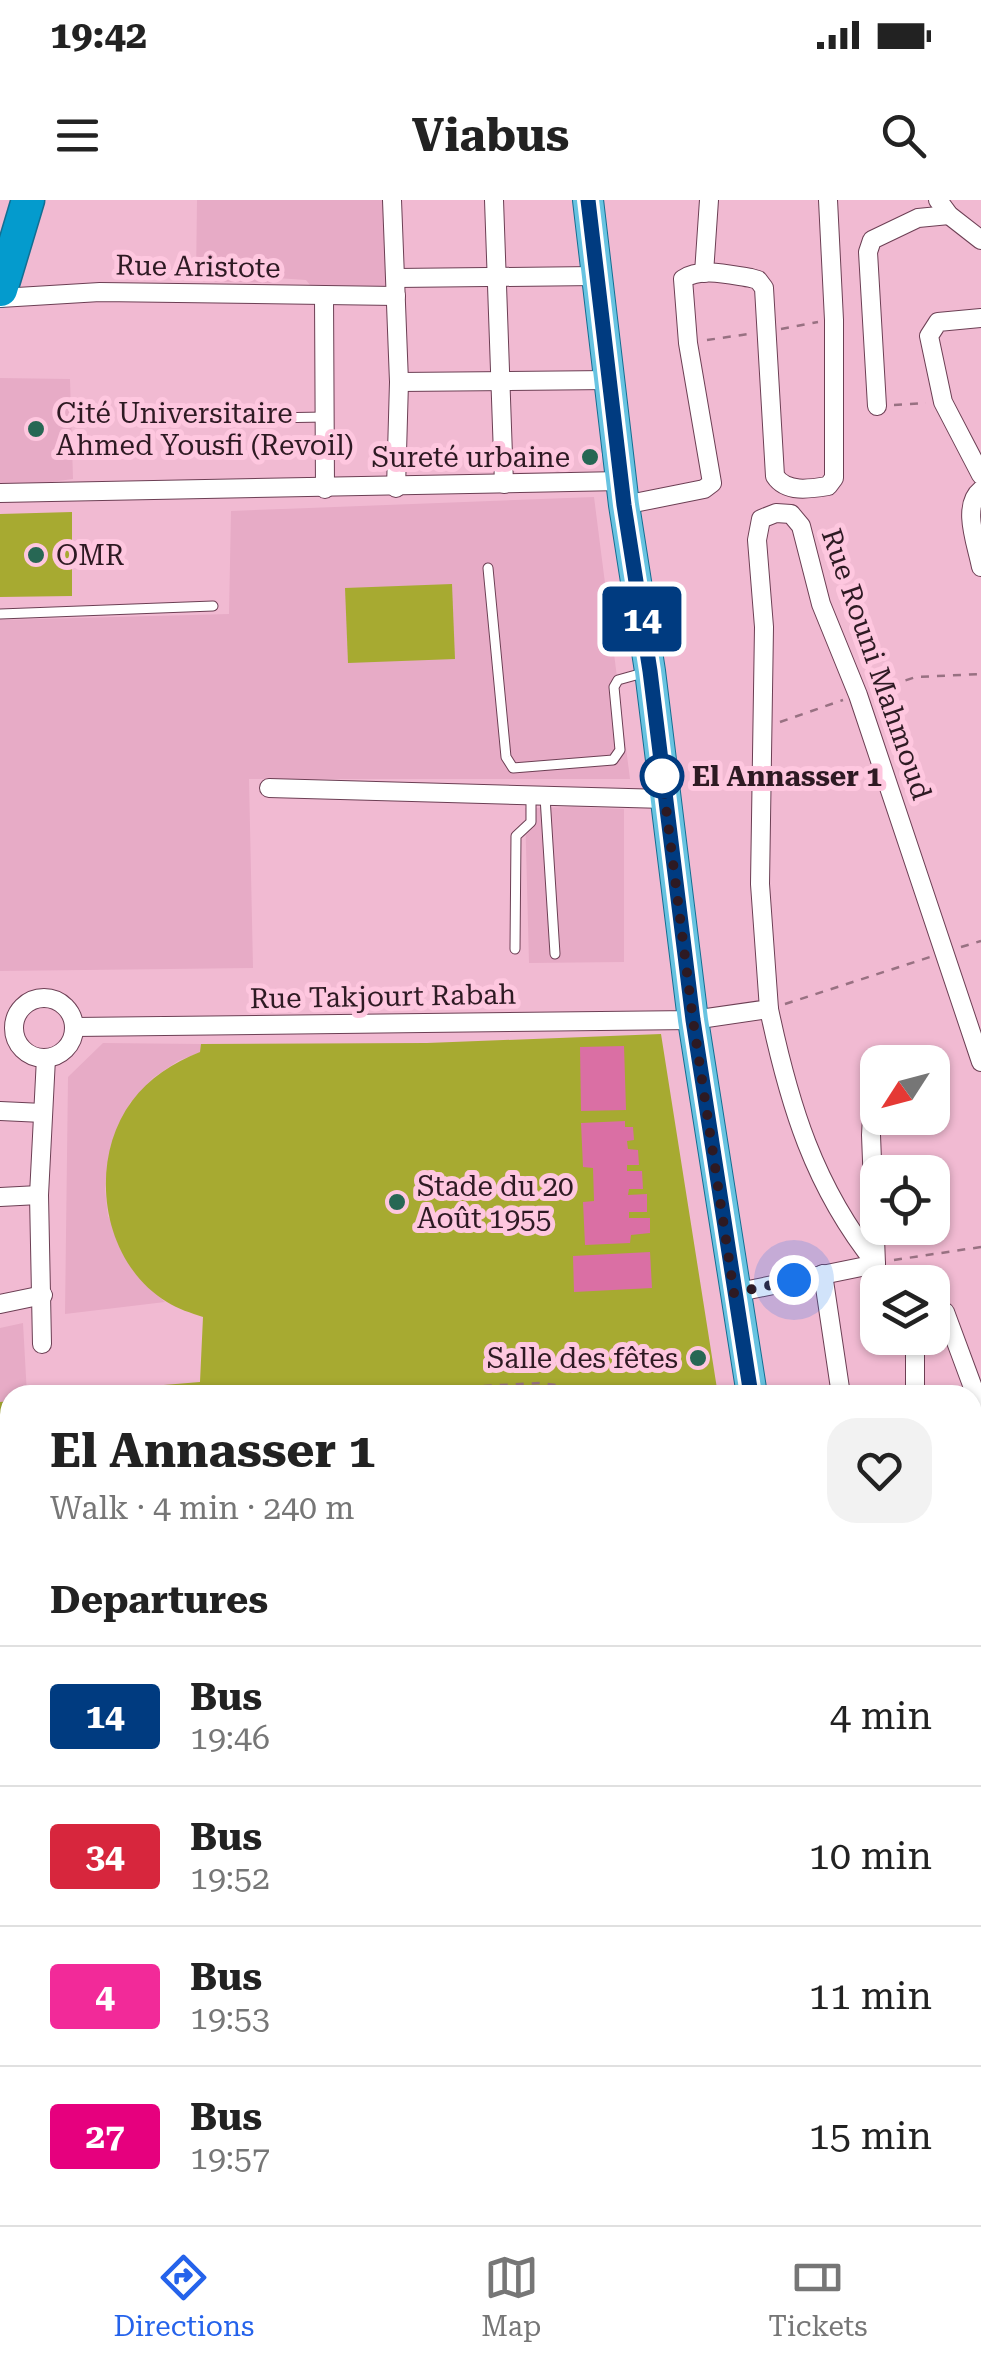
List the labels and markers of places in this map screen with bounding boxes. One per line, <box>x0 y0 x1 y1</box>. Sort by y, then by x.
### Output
place label: Cité Universitaire Ahmed Yousfi (Revoil) <box>56 397 354 462</box>
marker: Cité Universitaire Ahmed Yousfi (Revoil) <box>25 418 47 440</box>
place label: Sureté urbaine <box>372 441 570 474</box>
marker: Sureté urbaine <box>579 446 601 468</box>
place label: OMR <box>56 539 124 572</box>
marker: OMR <box>25 544 47 566</box>
marker: El Annasser 1 <box>641 755 683 797</box>
place label: El Annasser 1 <box>692 760 882 793</box>
place label: Stade du 20 Août 1955 <box>417 1170 574 1235</box>
marker: Stade du 20 Août 1955 <box>386 1191 408 1213</box>
place label: Salle des fêtes <box>487 1342 678 1375</box>
marker: Salle des fêtes <box>687 1347 709 1369</box>

